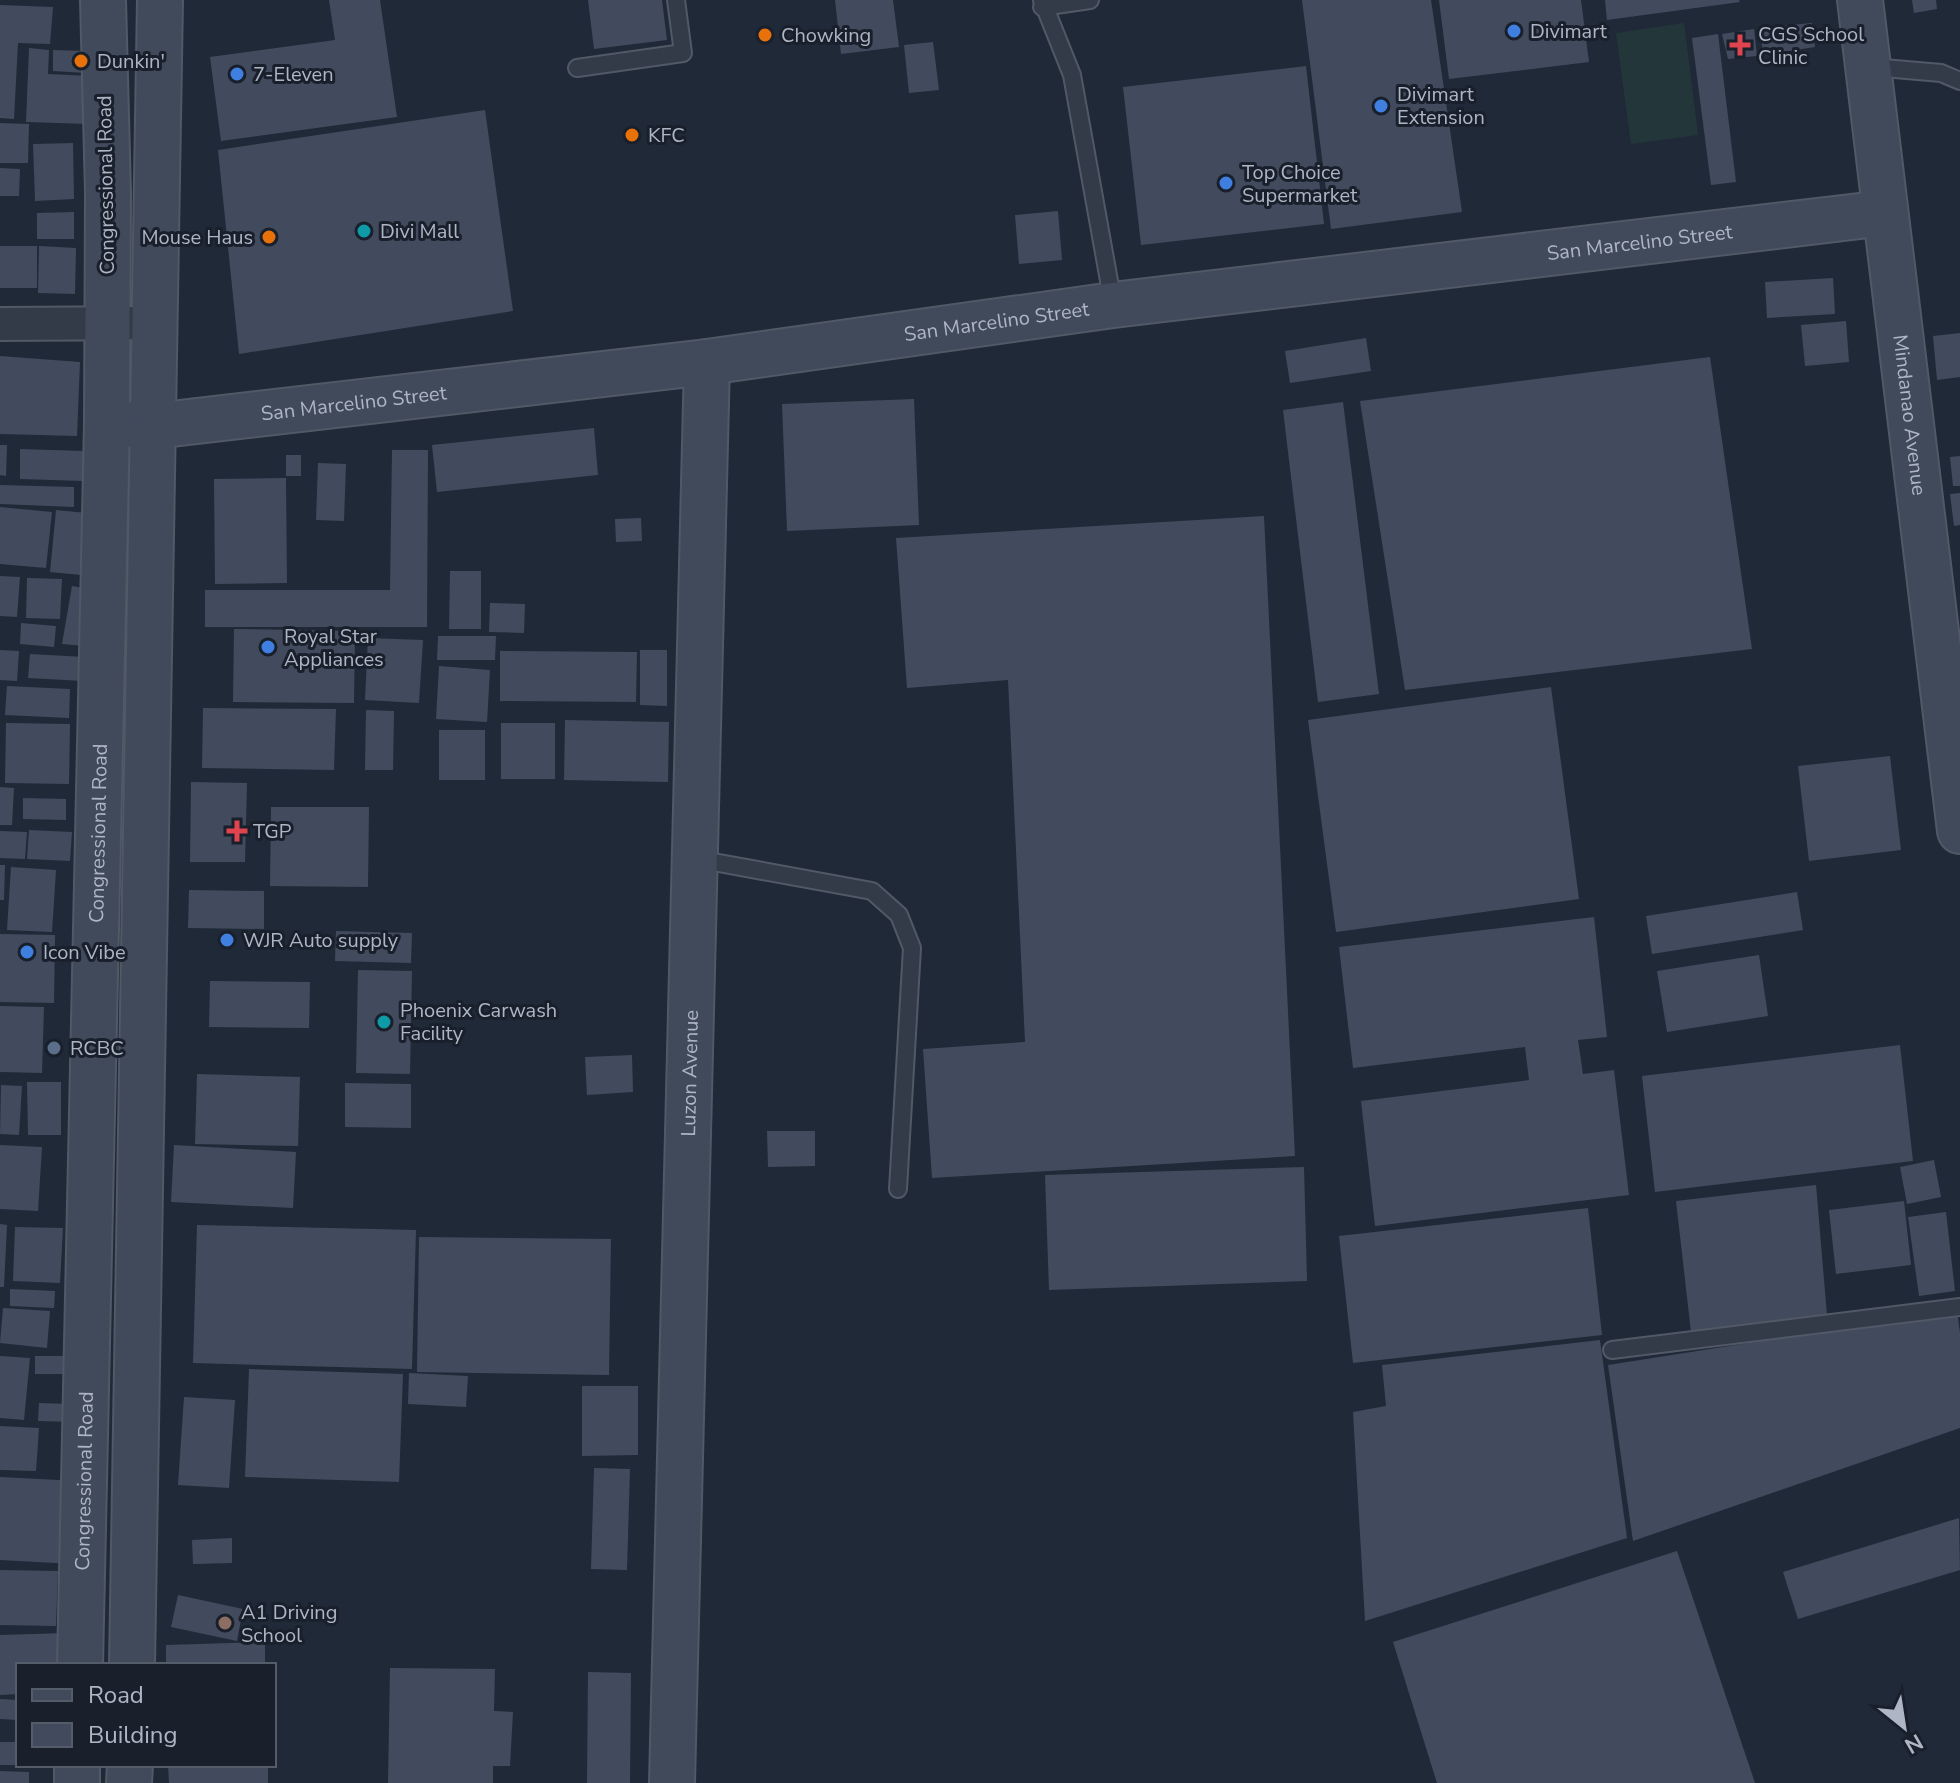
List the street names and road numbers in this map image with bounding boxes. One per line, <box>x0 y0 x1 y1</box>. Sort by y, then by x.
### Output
street label: Congressional Road <box>91 95 121 275</box>
street label: San Marcelino Street <box>1545 218 1735 267</box>
street label: San Marcelino Street <box>902 295 1092 348</box>
street label: Mindanao Avenue <box>1887 333 1933 497</box>
street label: San Marcelino Street <box>259 379 449 427</box>
street label: Congressional Road <box>83 743 114 923</box>
street label: Luzon Avenue <box>674 1010 705 1137</box>
street label: Congressional Road <box>69 1391 99 1571</box>

